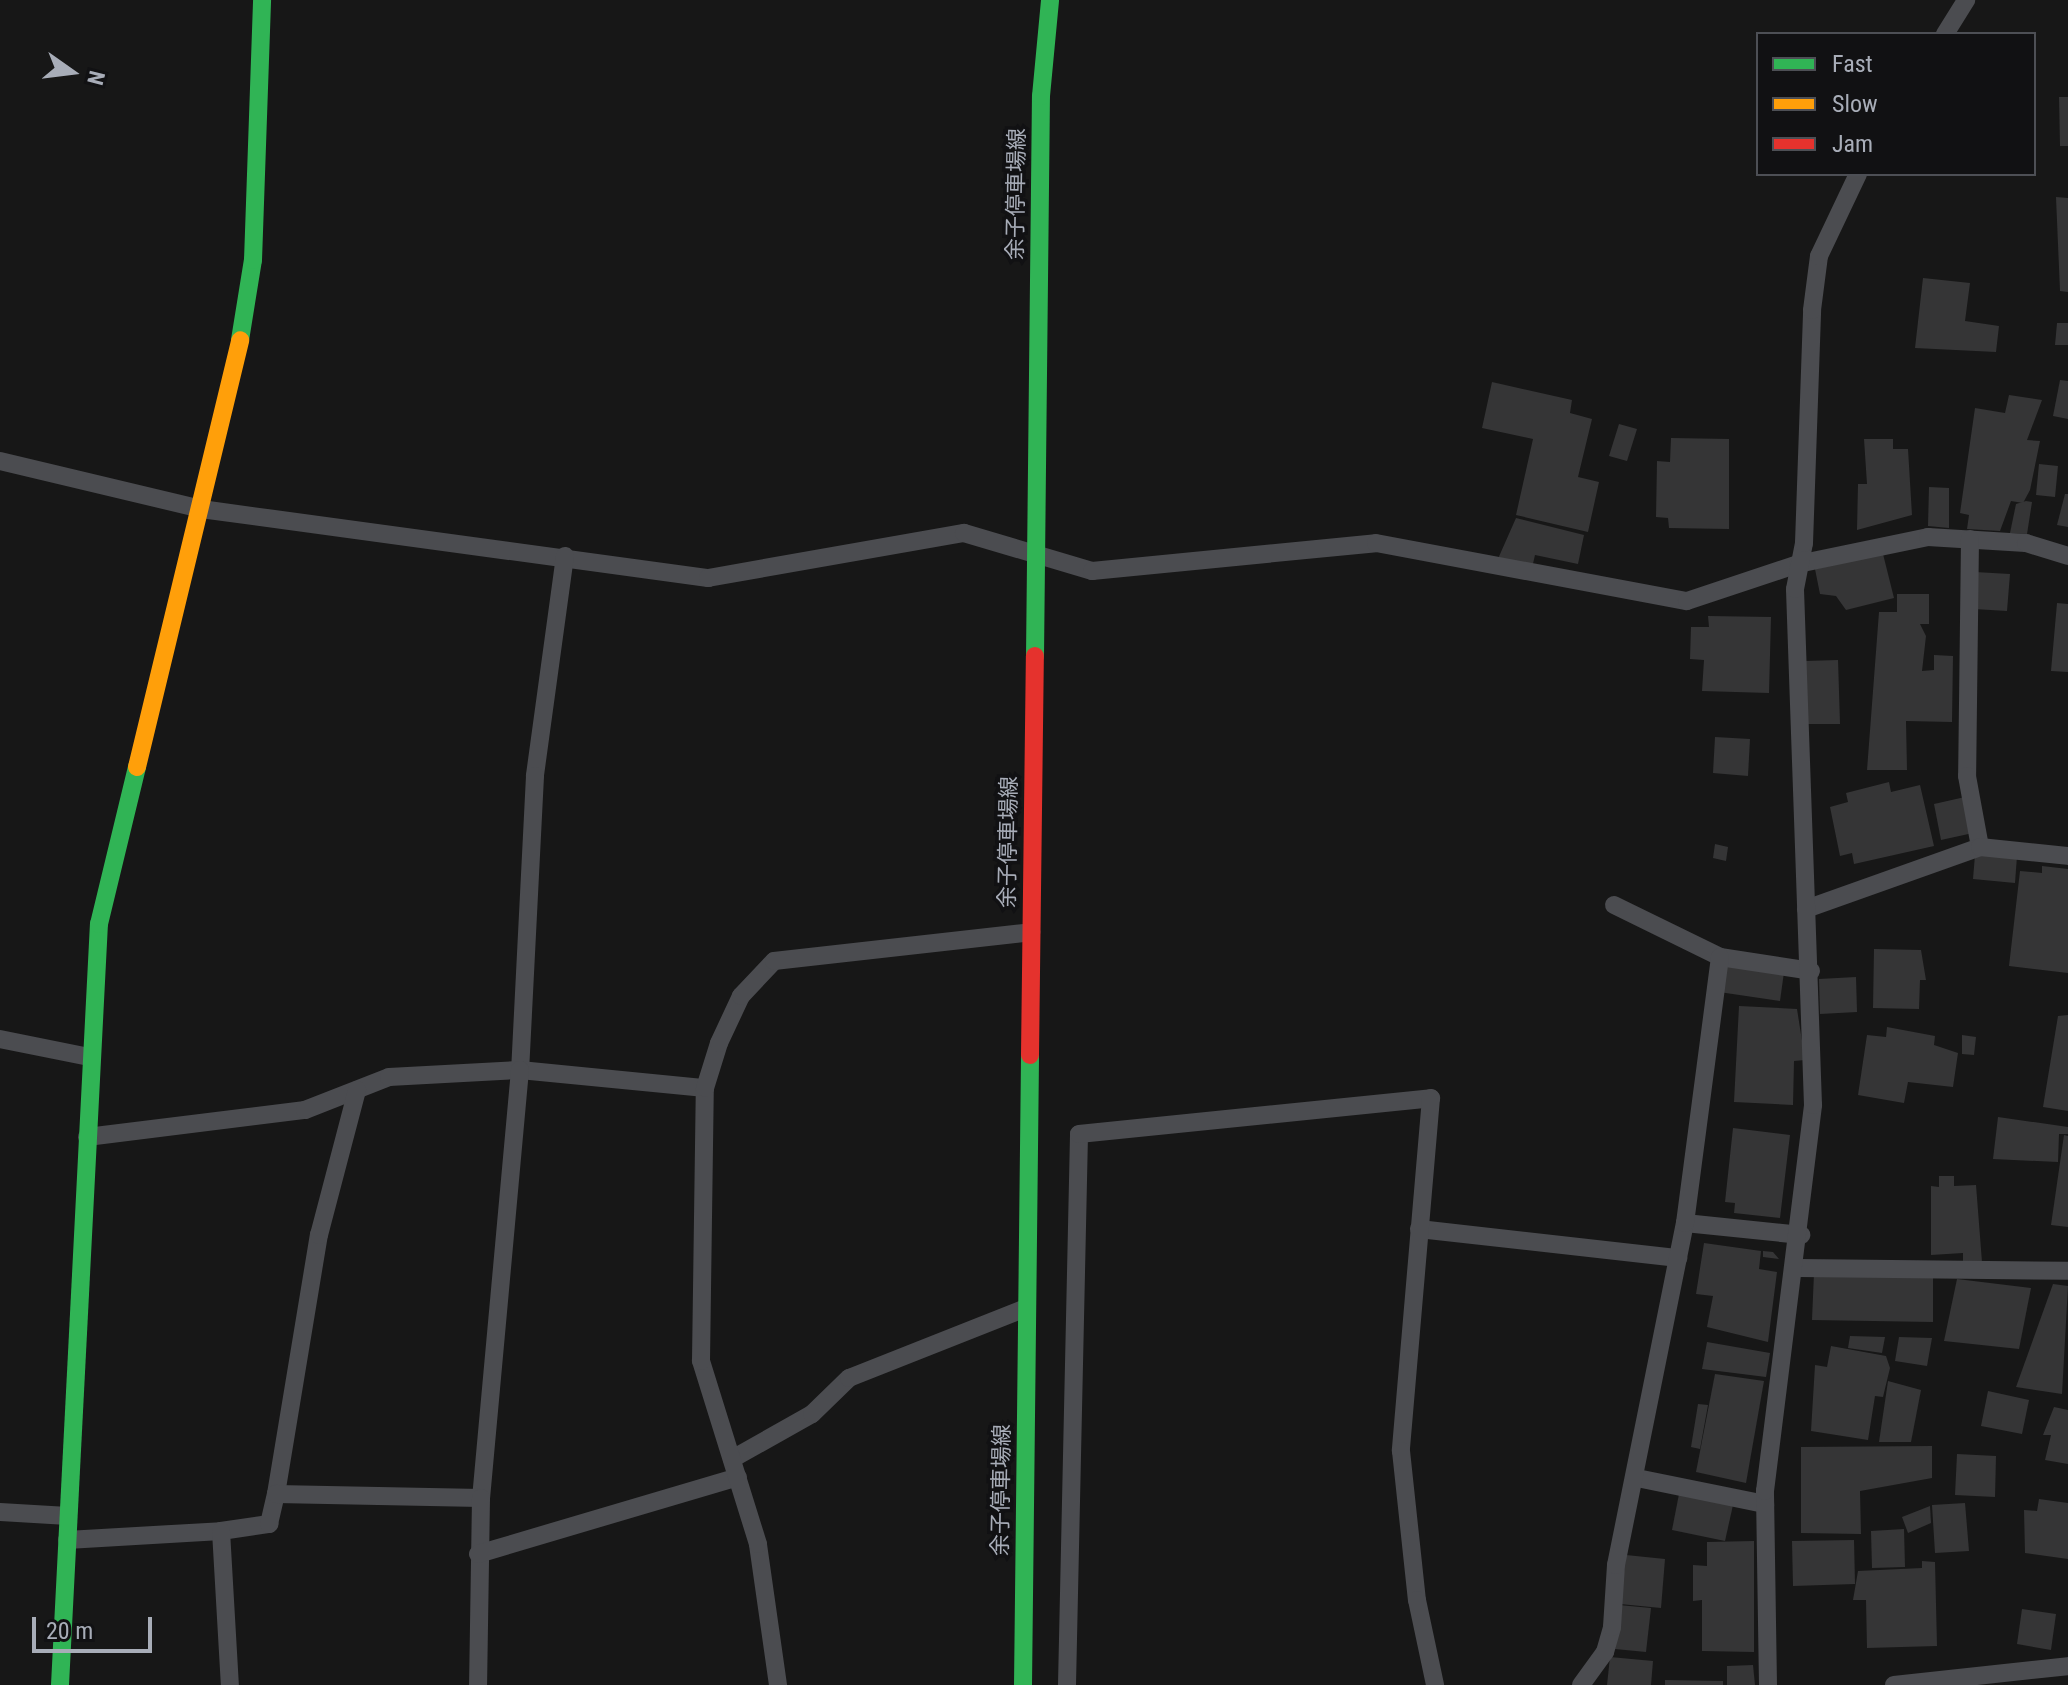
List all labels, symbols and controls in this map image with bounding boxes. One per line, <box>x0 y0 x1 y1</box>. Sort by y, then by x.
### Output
north arrow <box>32 32 112 112</box>
legend <box>1756 32 2036 176</box>
text: Fast <box>1832 50 1873 78</box>
text: N <box>82 68 110 87</box>
text: Slow <box>1832 90 1878 118</box>
street label: 余子停車場線 <box>1002 128 1030 260</box>
text: Jam <box>1832 130 1873 158</box>
street label: 余子停車場線 <box>994 776 1022 908</box>
street label: 余子停車場線 <box>987 1424 1015 1556</box>
scale bar <box>36 1601 156 1651</box>
text: 20 m <box>46 1617 93 1645</box>

